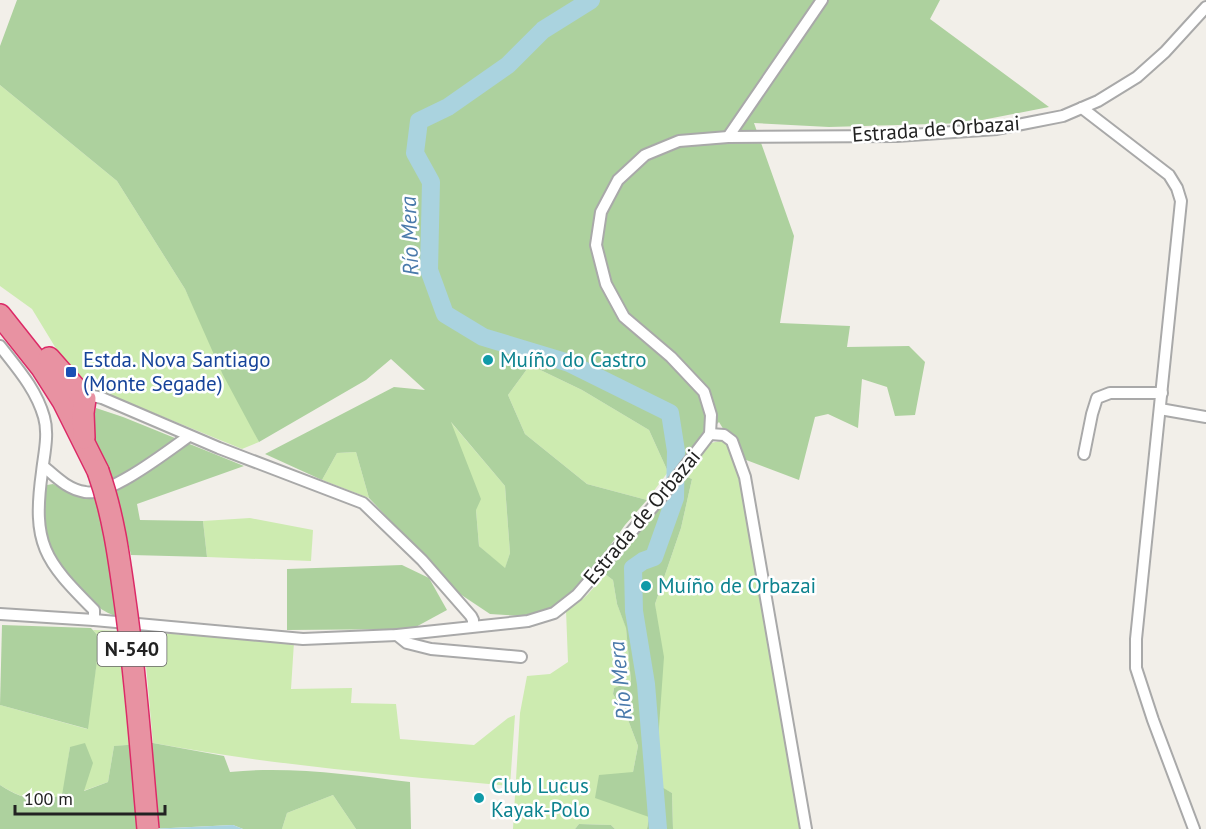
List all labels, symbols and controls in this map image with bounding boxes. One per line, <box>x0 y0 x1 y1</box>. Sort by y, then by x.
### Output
street label: Estrada de Orbazai <box>851 109 1021 148</box>
water label: Río Mera <box>394 196 424 276</box>
place label: Estda. Nova Santiago (Monte Segade) <box>83 346 270 397</box>
place label: Muíño do Castro <box>500 346 646 373</box>
marker: Muíño do Castro <box>481 353 495 367</box>
marker: Estda. Nova Santiago (Monte Segade) <box>64 365 78 379</box>
street label: Estrada de Orbazai <box>577 444 706 590</box>
place label: Muíño de Orbazai <box>658 572 816 599</box>
marker: Muíño de Orbazai <box>639 579 653 593</box>
road number: N-540 <box>98 632 166 666</box>
water label: Río Mera <box>602 640 638 722</box>
place label: Club Lucus Kayak-Polo <box>491 772 590 823</box>
scale bar <box>15 778 165 816</box>
text: 100 m <box>24 787 73 810</box>
marker: Club Lucus Kayak-Polo <box>472 791 486 805</box>

